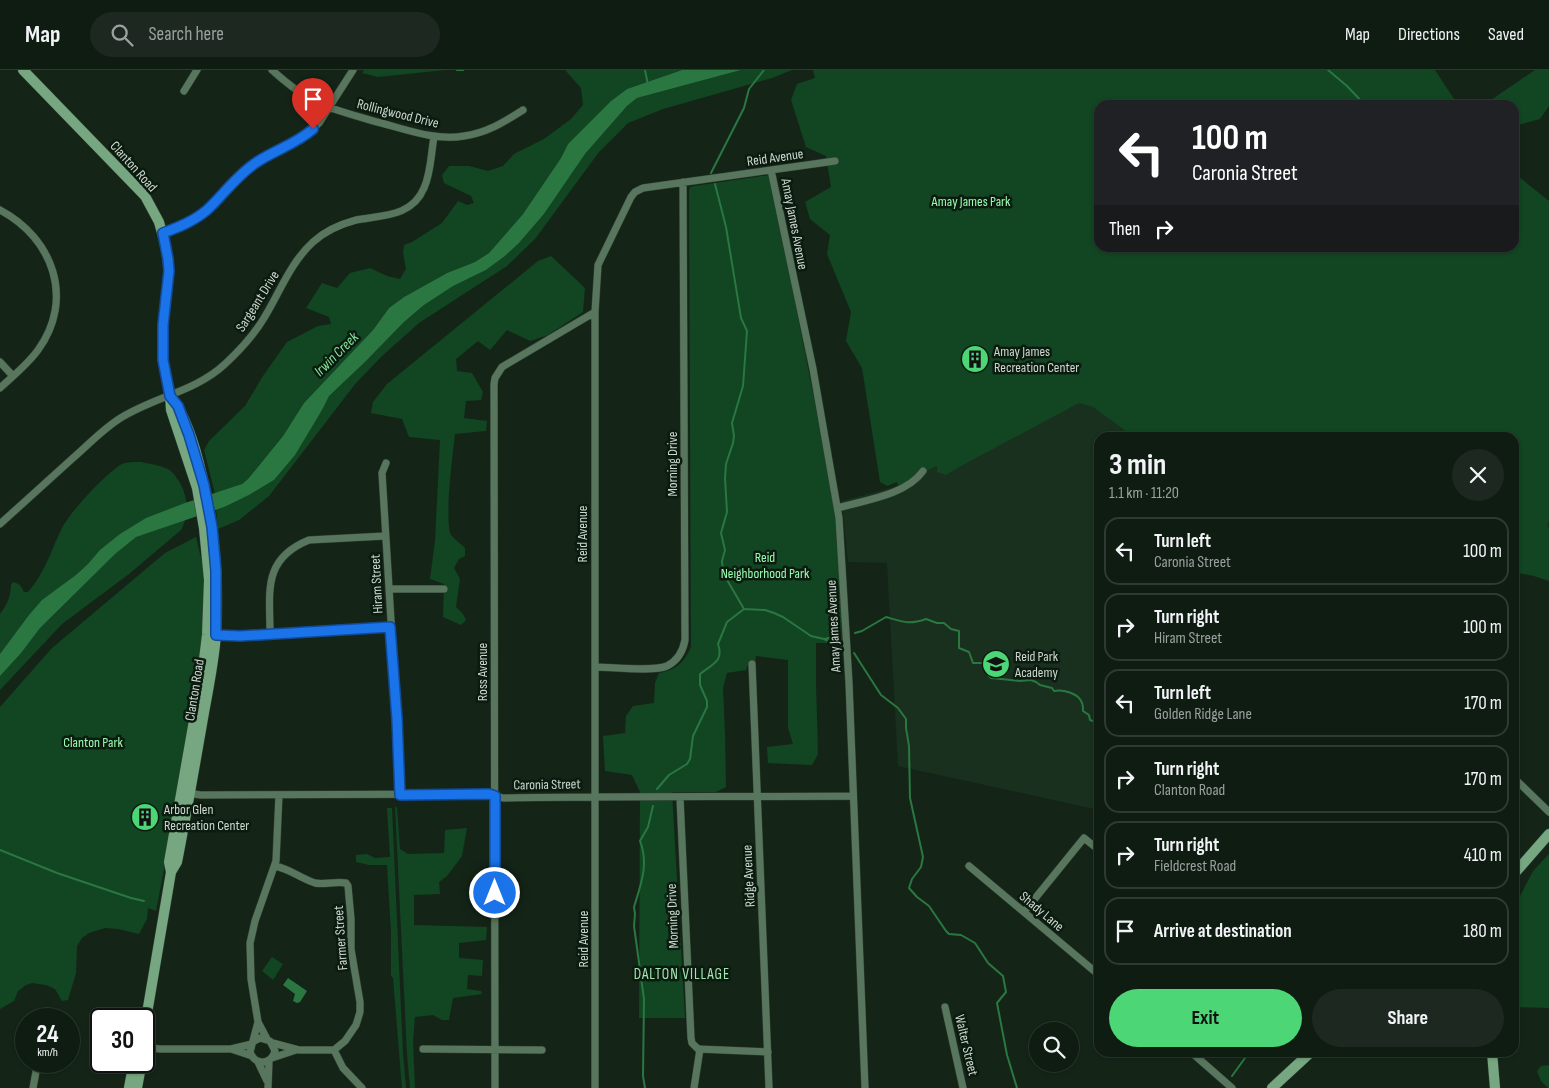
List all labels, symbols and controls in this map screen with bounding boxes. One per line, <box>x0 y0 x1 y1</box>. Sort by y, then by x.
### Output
search box <box>90 12 440 57</box>
text: Map <box>25 20 60 49</box>
icon: search <box>108 21 136 49</box>
text: Search here <box>148 23 224 46</box>
text: Map <box>1345 24 1370 45</box>
text: Directions <box>1398 24 1460 45</box>
text: Saved <box>1488 24 1524 45</box>
pin <box>292 78 334 129</box>
icon: arrive <box>299 85 327 113</box>
street label: Rollingwood Drive <box>355 95 440 132</box>
text: 100 m <box>1192 117 1268 160</box>
icon: left <box>1109 120 1174 185</box>
street label: Clanton Road <box>106 137 161 195</box>
street label: Reid Avenue <box>746 145 804 170</box>
text: Caronia Street <box>1192 160 1298 187</box>
street label: Amay James Avenue <box>777 176 812 271</box>
park label: Amay James Park <box>931 193 1011 210</box>
icon: right <box>1150 215 1178 243</box>
text: Then <box>1109 218 1140 241</box>
street label: Sargeant Drive <box>232 268 283 335</box>
water label: Irwin Creek <box>310 328 363 381</box>
place label: Amay James Recreation Center <box>993 343 1079 376</box>
building icon: Amay James Recreation Center <box>960 344 990 374</box>
street label: Morning Drive <box>664 432 681 497</box>
text: 3 min <box>1109 447 1166 483</box>
button: close <box>1452 449 1504 501</box>
text: 1.1 km · 11:20 <box>1109 484 1179 503</box>
street label: Reid Avenue <box>574 506 591 562</box>
text: Turn left <box>1154 530 1211 553</box>
icon: left <box>1111 537 1139 565</box>
text: 100 m <box>1463 540 1502 563</box>
park label: Reid Neighborhood Park <box>721 549 810 582</box>
text: Caronia Street <box>1154 553 1231 572</box>
street label: Hiram Street <box>366 554 387 614</box>
street label: Amay James Avenue <box>823 579 844 674</box>
text: Turn right <box>1154 606 1219 629</box>
icon: right <box>1111 613 1139 641</box>
text: 100 m <box>1463 616 1502 639</box>
text: Hiram Street <box>1154 629 1222 648</box>
street label: Ross Avenue <box>474 643 491 701</box>
place label: Reid Park Academy <box>1014 648 1059 681</box>
school or university icon: Reid Park Academy <box>981 649 1011 679</box>
street label: Clanton Road <box>181 658 208 722</box>
text: Turn left <box>1154 682 1211 705</box>
icon: left <box>1111 689 1139 717</box>
text: 170 m <box>1464 692 1502 715</box>
text: Golden Ridge Lane <box>1154 705 1252 724</box>
park label: Clanton Park <box>63 734 123 751</box>
text: Turn right <box>1154 758 1219 781</box>
icon: right <box>1111 765 1139 793</box>
text: 170 m <box>1464 768 1502 791</box>
street label: Caronia Street <box>513 775 581 794</box>
text: Clanton Road <box>1154 781 1225 800</box>
place label: Arbor Glen Recreation Center <box>163 801 249 834</box>
building icon: Arbor Glen Recreation Center <box>130 802 160 832</box>
text: Turn right <box>1154 834 1219 857</box>
icon: right <box>1111 841 1139 869</box>
street label: Ridge Avenue <box>738 844 759 908</box>
text: 410 m <box>1464 844 1502 867</box>
text: Fieldcrest Road <box>1154 857 1236 876</box>
position arrow <box>468 866 520 918</box>
street label: Morning Drive <box>663 883 682 949</box>
street label: Shady Lane <box>1016 888 1067 935</box>
street label: Farmer Street <box>330 905 351 971</box>
street label: Reid Avenue <box>575 911 592 967</box>
icon: arrive <box>1111 917 1139 945</box>
text: Arrive at destination <box>1154 920 1292 943</box>
text: 180 m <box>1463 920 1502 943</box>
district label: DALTON VILLAGE <box>634 965 730 984</box>
button: Exit <box>1109 989 1302 1047</box>
button: Share <box>1312 989 1504 1047</box>
speed limit sign: 30 <box>90 1008 155 1073</box>
street label: Walter Street <box>951 1013 982 1077</box>
text: 24 <box>36 1019 59 1050</box>
map controls <box>1029 1022 1079 1072</box>
button: search <box>1029 1022 1079 1072</box>
text: km/h <box>37 1045 58 1060</box>

